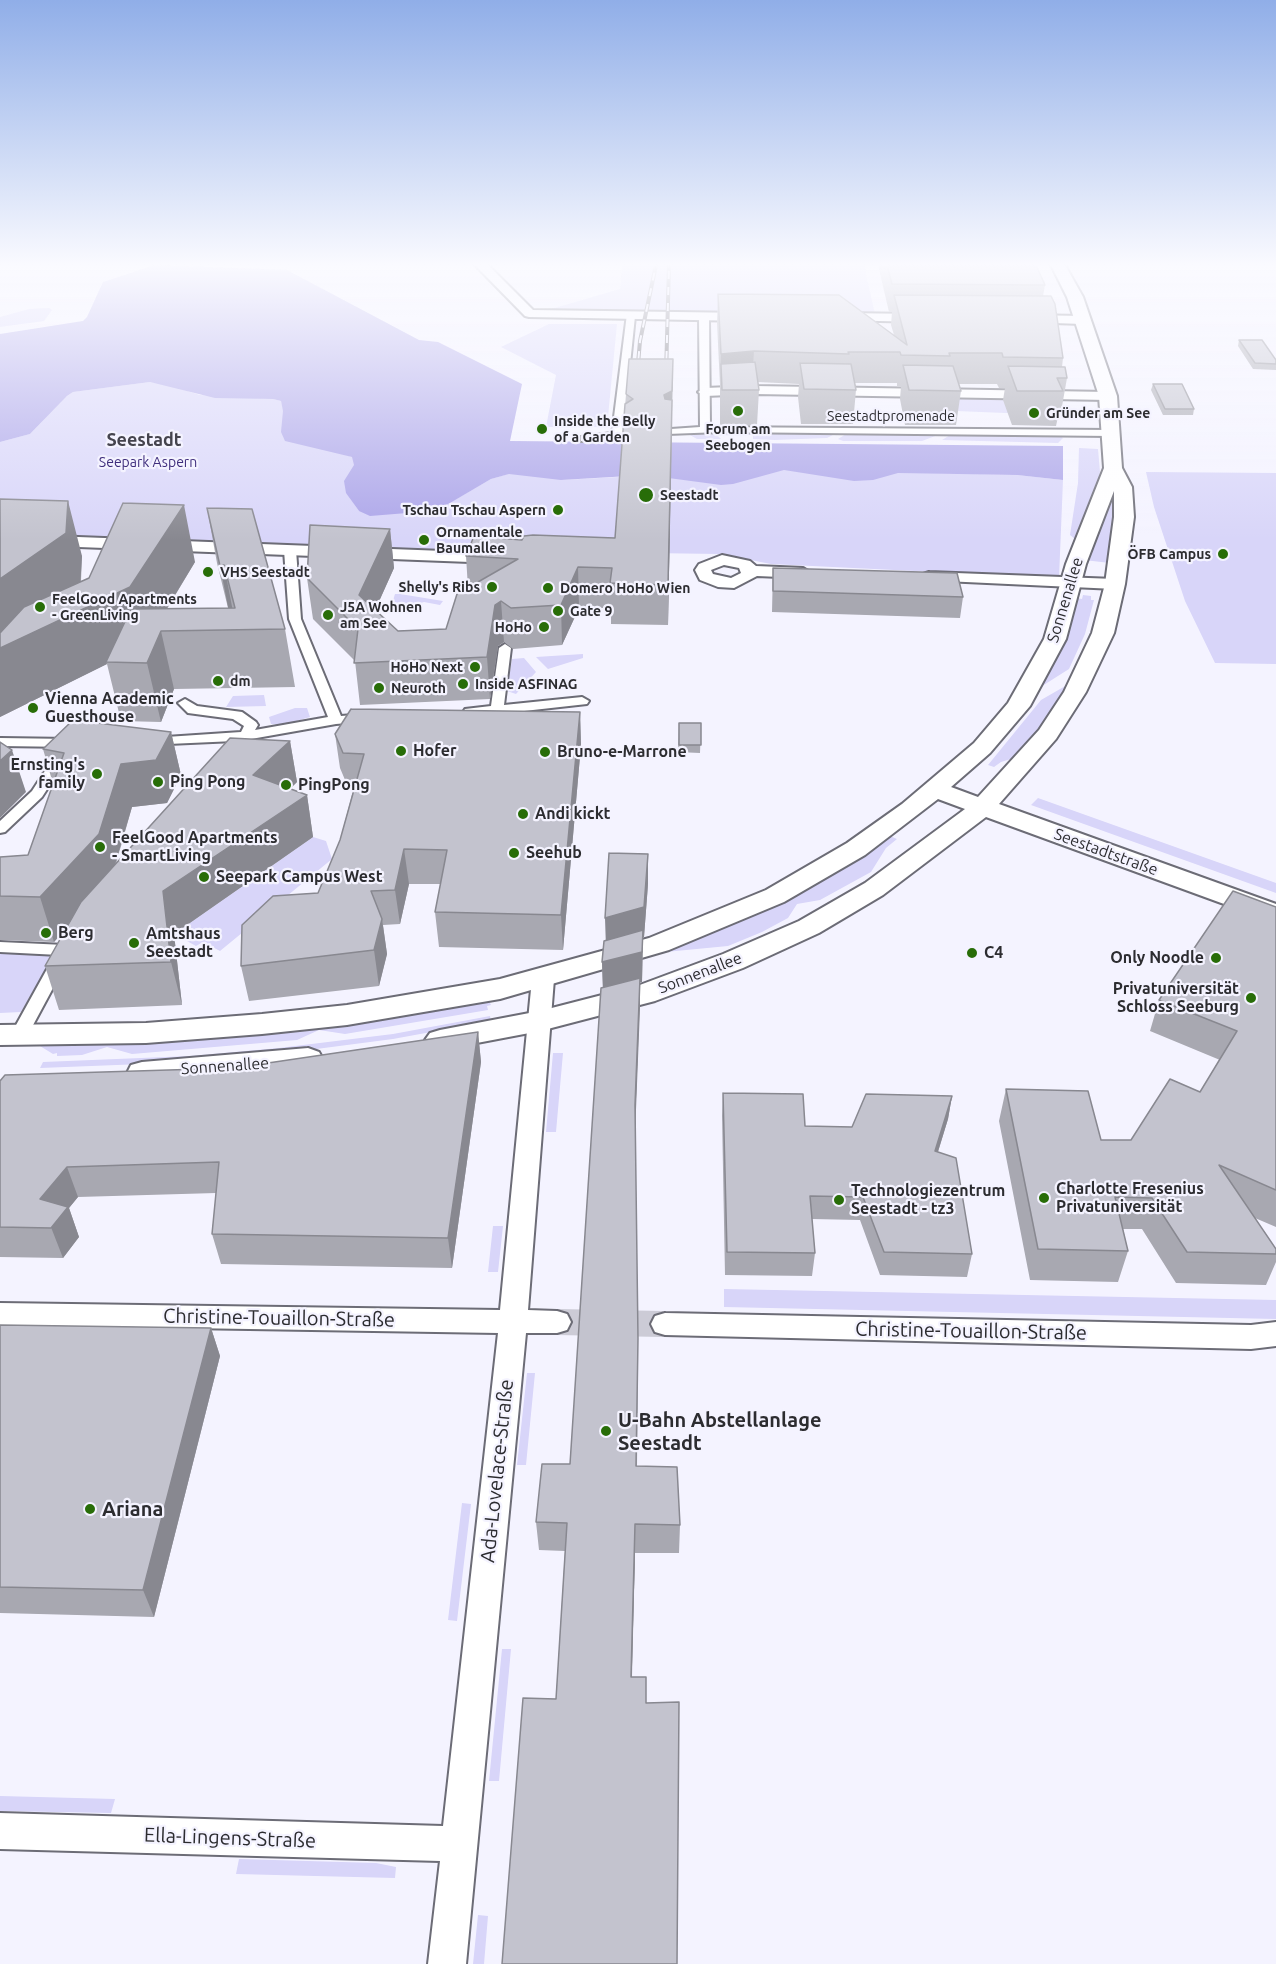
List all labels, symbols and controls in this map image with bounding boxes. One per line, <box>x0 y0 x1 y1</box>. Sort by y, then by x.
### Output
marker: Forum am Seebogen <box>731 404 745 418</box>
place label: Gründer am See <box>1046 405 1150 421</box>
marker: Gründer am See <box>1027 406 1041 420</box>
street label: Seestadtpromenade <box>827 408 955 424</box>
place label: Inside the Belly of a Garden <box>554 413 655 446</box>
place label: Forum am Seebogen <box>705 421 771 454</box>
marker: Inside the Belly of a Garden <box>535 422 549 436</box>
district label: Seestadt <box>106 429 182 451</box>
park label: Seepark Aspern <box>99 454 197 470</box>
marker: Seestadt <box>637 486 655 504</box>
place label: Seestadt <box>660 487 719 503</box>
place label: Tschau Tschau Aspern <box>402 502 546 518</box>
marker: Tschau Tschau Aspern <box>551 503 565 517</box>
place label: Ornamentale Baumallee <box>436 524 523 556</box>
marker: Ornamentale Baumallee <box>417 533 431 547</box>
place label: ÖFB Campus <box>1128 546 1211 562</box>
marker: ÖFB Campus <box>1216 547 1230 561</box>
street label: Sonnenallee <box>1043 555 1087 645</box>
place label: VHS Seestadt <box>220 564 310 580</box>
marker: VHS Seestadt <box>201 565 215 579</box>
place label: Shelly's Ribs <box>399 579 480 595</box>
marker: Shelly's Ribs <box>485 580 499 594</box>
place label: Domero HoHo Wien <box>560 580 691 596</box>
marker: Domero HoHo Wien <box>541 581 555 595</box>
place label: FeelGood Apartments - GreenLiving <box>52 591 197 624</box>
place label: J5A Wohnen am See <box>340 599 422 632</box>
marker: FeelGood Apartments - GreenLiving <box>33 600 47 614</box>
place label: Gate 9 <box>570 603 612 619</box>
marker: Gate 9 <box>551 604 565 618</box>
marker: J5A Wohnen am See <box>321 608 335 622</box>
place label: HoHo <box>495 619 532 635</box>
marker: HoHo <box>537 620 551 634</box>
place label: HoHo Next <box>390 659 463 675</box>
marker: HoHo Next <box>468 660 482 674</box>
place label: dm <box>230 673 250 689</box>
marker: dm <box>211 674 225 688</box>
place label: Inside ASFINAG <box>475 676 577 692</box>
marker: Inside ASFINAG <box>456 677 470 691</box>
place label: Neuroth <box>391 680 446 696</box>
marker: Neuroth <box>372 681 386 695</box>
place label: Vienna Academic Guesthouse <box>45 689 174 727</box>
marker: Vienna Academic Guesthouse <box>26 701 40 715</box>
place label: Hofer <box>413 741 457 761</box>
place label: Bruno-e-Marrone <box>557 742 687 762</box>
marker: Hofer <box>394 744 408 758</box>
marker: Bruno-e-Marrone <box>538 745 552 759</box>
place label: Ernsting's family <box>10 755 85 793</box>
marker: Ernsting's family <box>90 767 104 781</box>
place label: Ping Pong <box>170 772 245 792</box>
marker: Ping Pong <box>151 775 165 789</box>
place label: PingPong <box>298 775 370 795</box>
marker: PingPong <box>279 778 293 792</box>
place label: Andi kickt <box>535 804 610 824</box>
marker: Andi kickt <box>516 807 530 821</box>
street label: Seestadtstraße <box>1051 824 1161 880</box>
place label: FeelGood Apartments - SmartLiving <box>112 828 278 866</box>
marker: FeelGood Apartments - SmartLiving <box>93 840 107 854</box>
place label: Seehub <box>526 843 582 863</box>
marker: Seehub <box>507 846 521 860</box>
place label: Seepark Campus West <box>216 867 383 887</box>
marker: Seepark Campus West <box>197 870 211 884</box>
place label: Berg <box>58 923 94 943</box>
place label: Amtshaus Seestadt <box>146 924 220 962</box>
marker: Berg <box>39 926 53 940</box>
marker: Amtshaus Seestadt <box>127 936 141 950</box>
place label: C4 <box>984 943 1003 963</box>
marker: C4 <box>965 946 979 960</box>
street label: Sonnenallee <box>655 948 745 998</box>
place label: Only Noodle <box>1110 948 1204 968</box>
marker: Only Noodle <box>1209 951 1223 965</box>
place label: Privatuniversität Schloss Seeburg <box>1113 979 1239 1017</box>
marker: Privatuniversität Schloss Seeburg <box>1244 991 1258 1005</box>
street label: Sonnenallee <box>180 1053 270 1079</box>
place label: Charlotte Fresenius Privatuniversität <box>1056 1179 1204 1217</box>
place label: Technologiezentrum Seestadt - tz3 <box>851 1181 1005 1219</box>
marker: Charlotte Fresenius Privatuniversität <box>1037 1191 1051 1205</box>
marker: Technologiezentrum Seestadt - tz3 <box>832 1193 846 1207</box>
street label: Christine-Touaillon-Straße <box>163 1304 395 1332</box>
street label: Christine-Touaillon-Straße <box>855 1317 1087 1345</box>
street label: Ada-Lovelace-Straße <box>475 1378 519 1564</box>
place label: U-Bahn Abstellanlage Seestadt <box>618 1408 821 1455</box>
marker: U-Bahn Abstellanlage Seestadt <box>599 1424 613 1438</box>
place label: Ariana <box>102 1497 163 1521</box>
marker: Ariana <box>83 1502 97 1516</box>
street label: Ella-Lingens-Straße <box>144 1823 316 1853</box>

